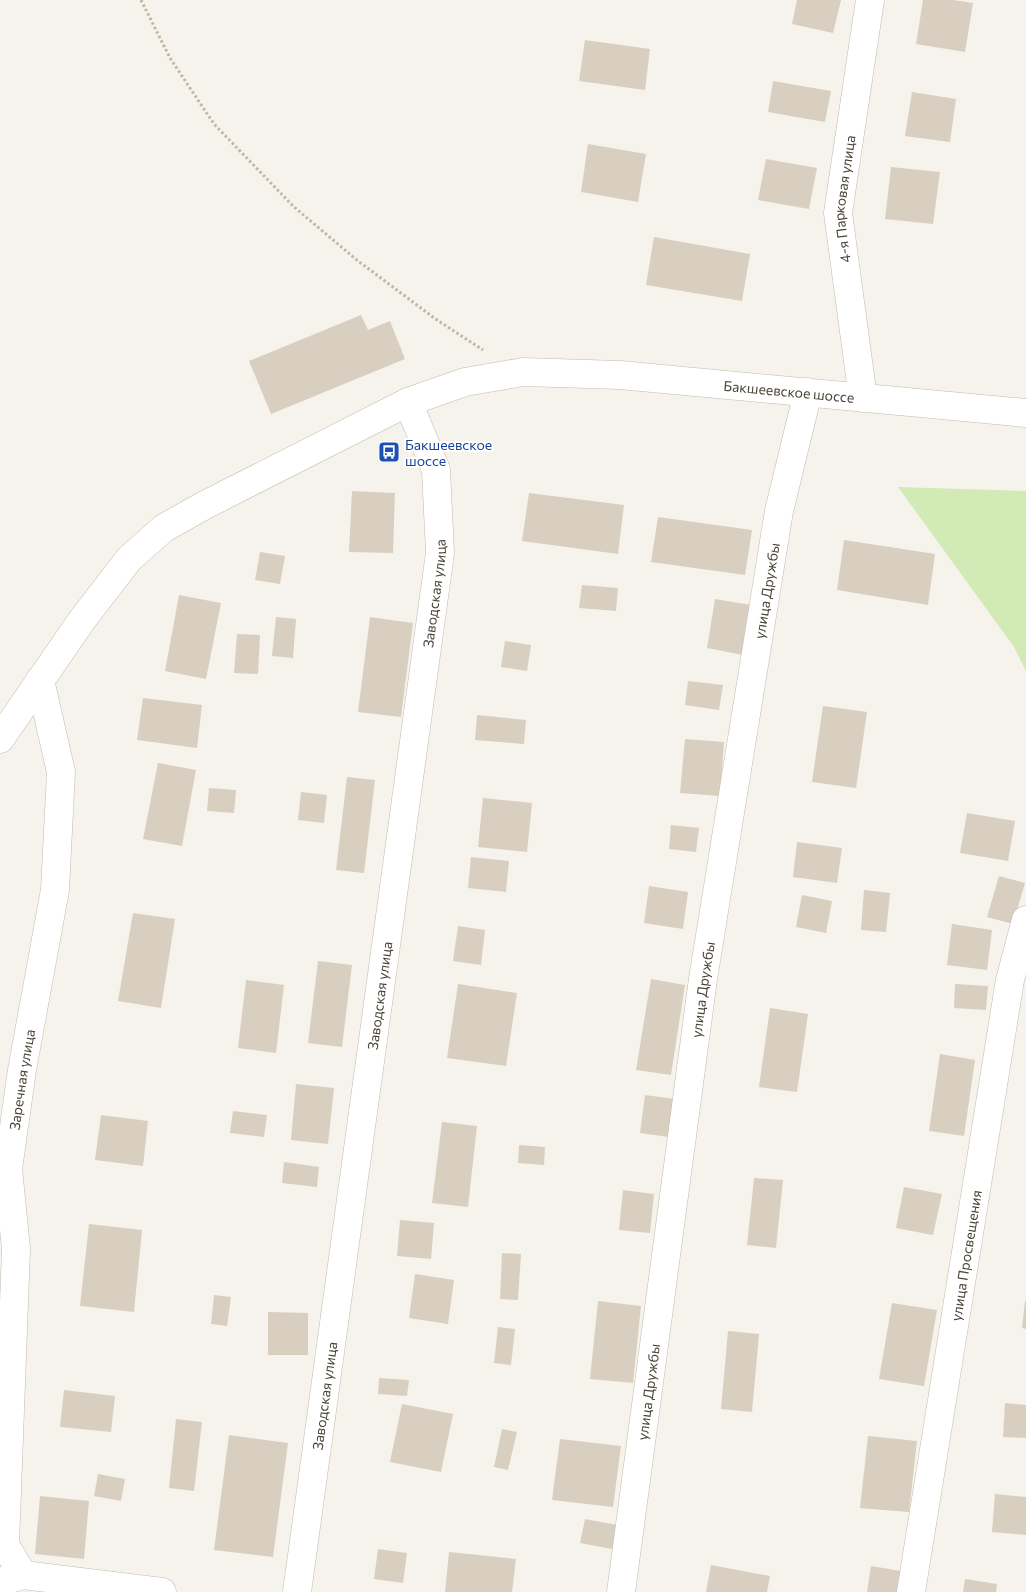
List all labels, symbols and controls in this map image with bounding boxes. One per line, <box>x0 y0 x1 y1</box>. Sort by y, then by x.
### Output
street label: 4-я Парковая улица <box>830 134 858 264</box>
street label: Бакшеевское шоссе <box>723 376 855 405</box>
place label: Бакшеевское шоссе <box>405 436 492 469</box>
bus stop icon: Бакшеевское шоссе <box>377 440 401 464</box>
street label: Заводская улица <box>419 539 449 649</box>
street label: улица Дружбы <box>750 541 782 640</box>
street label: Заводская улица <box>363 940 395 1051</box>
street label: улица Дружбы <box>687 940 717 1039</box>
street label: Заречная улица <box>5 1028 38 1131</box>
street label: улица Просвещения <box>946 1189 984 1322</box>
street label: Заводская улица <box>308 1341 340 1451</box>
street label: улица Дружбы <box>633 1343 663 1441</box>

